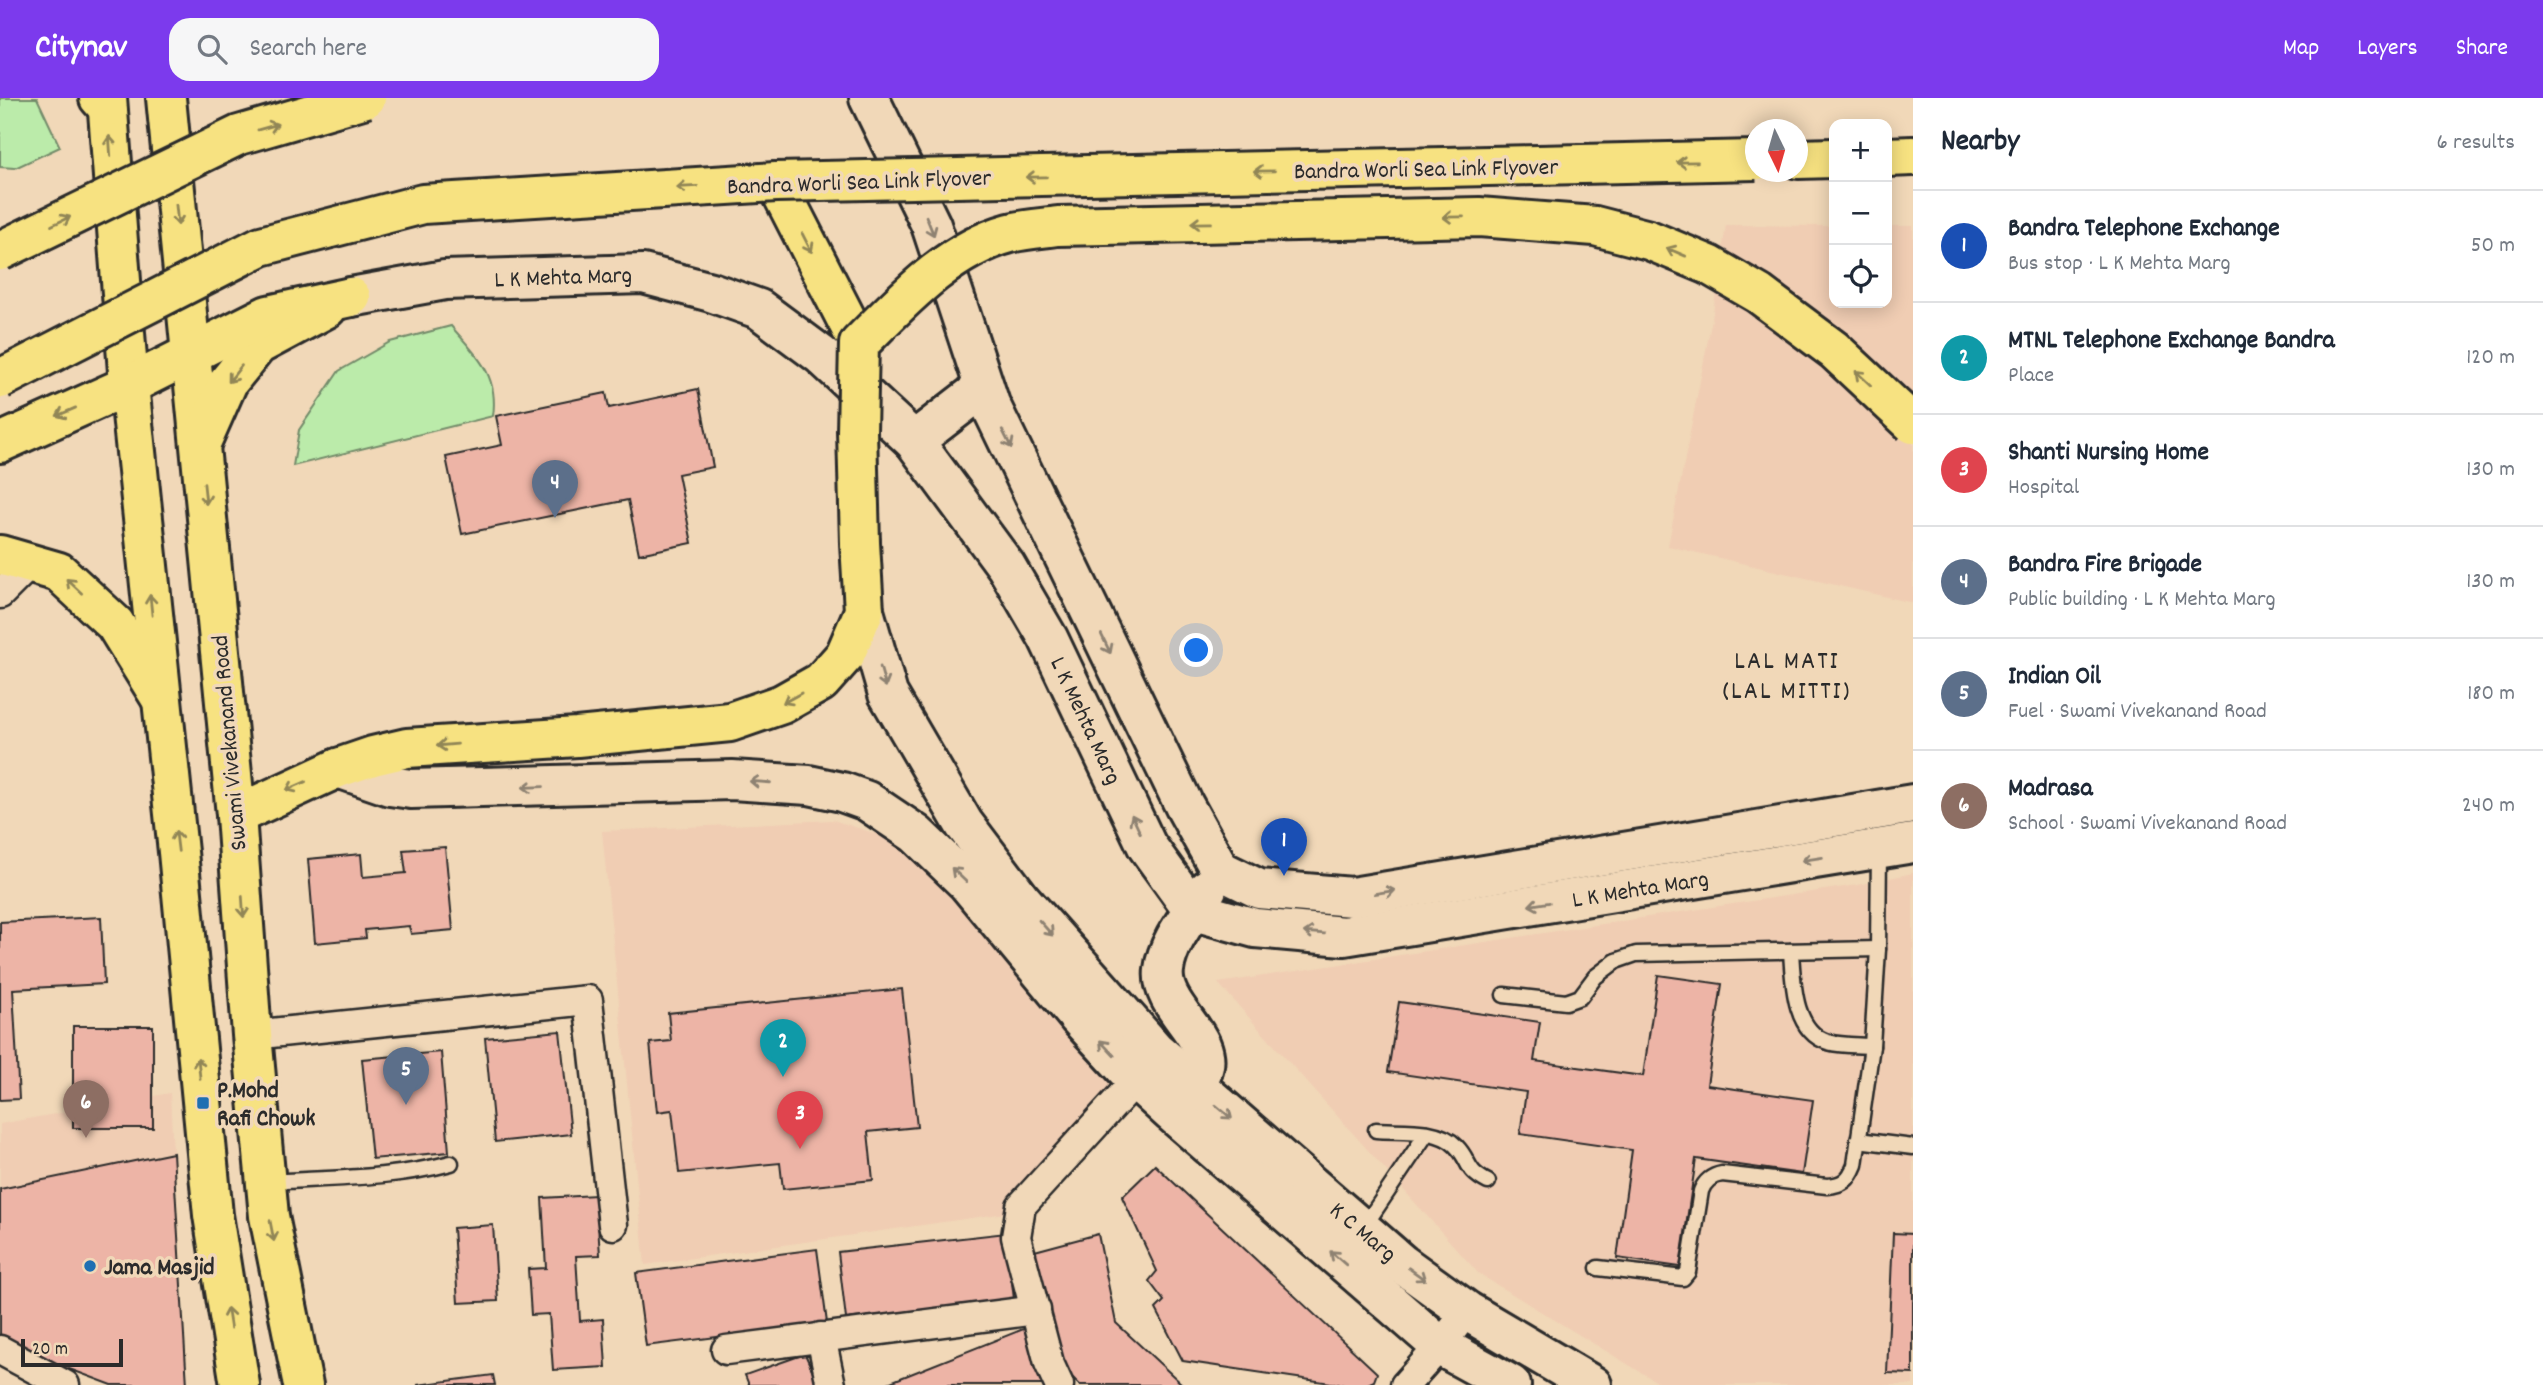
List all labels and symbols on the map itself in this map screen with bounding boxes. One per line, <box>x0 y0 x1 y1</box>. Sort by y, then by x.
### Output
one-way arrow <box>257 119 279 132</box>
north arrow <box>1745 119 1808 182</box>
one-way arrow <box>103 135 116 158</box>
street label: Bandra Worli Sea Link Flyover <box>1294 152 1559 190</box>
one-way arrow <box>1676 155 1699 168</box>
street label: Bandra Worli Sea Link Flyover <box>726 162 992 206</box>
one-way arrow <box>1253 165 1276 178</box>
one-way arrow <box>1025 170 1048 183</box>
one-way arrow <box>676 181 698 194</box>
one-way arrow <box>171 203 184 226</box>
one-way arrow <box>1441 210 1464 224</box>
one-way arrow <box>50 214 71 227</box>
one-way arrow <box>925 214 938 236</box>
one-way arrow <box>1190 216 1213 230</box>
one-way arrow <box>801 232 815 253</box>
one-way arrow <box>1665 244 1687 257</box>
street label: L K Mehta Marg <box>494 260 633 298</box>
one-way arrow <box>227 365 242 383</box>
one-way arrow <box>1855 369 1872 386</box>
one-way arrow <box>56 407 77 420</box>
one-way arrow <box>1001 428 1015 449</box>
pin: 4 <box>532 460 578 518</box>
one-way arrow <box>199 482 212 505</box>
one-way arrow <box>66 577 83 594</box>
one-way arrow <box>144 594 157 616</box>
street label: Swami Vivekanand Road <box>205 633 257 852</box>
one-way arrow <box>1100 633 1114 654</box>
your location <box>1179 633 1213 667</box>
district label: LAL MATI (LAL MITTI) <box>1723 644 1851 711</box>
street label: L K Mehta Marg <box>1040 652 1129 791</box>
one-way arrow <box>877 665 890 687</box>
one-way arrow <box>782 692 803 706</box>
one-way arrow <box>436 739 459 752</box>
one-way arrow <box>749 775 772 788</box>
one-way arrow <box>286 780 308 793</box>
one-way arrow <box>522 780 545 793</box>
one-way arrow <box>1129 814 1143 835</box>
pin: 1 <box>1261 818 1307 876</box>
one-way arrow <box>170 830 183 853</box>
one-way arrow <box>1801 853 1824 866</box>
street label: L K Mehta Marg <box>1570 863 1711 919</box>
one-way arrow <box>951 867 968 884</box>
one-way arrow <box>1373 885 1396 898</box>
one-way arrow <box>237 895 250 918</box>
one-way arrow <box>1528 898 1551 911</box>
one-way arrow <box>1038 918 1054 936</box>
one-way arrow <box>1303 926 1326 939</box>
pin: 2 <box>760 1019 806 1077</box>
one-way arrow <box>1098 1040 1115 1057</box>
pin: 5 <box>383 1047 429 1105</box>
one-way arrow <box>192 1057 205 1079</box>
place label: P.Mohd Rafi Chowk <box>217 1075 316 1137</box>
pin: 6 <box>63 1080 109 1138</box>
pin: 3 <box>777 1091 823 1149</box>
marker: P.Mohd Rafi Chowk <box>195 1095 211 1111</box>
one-way arrow <box>1215 1104 1233 1120</box>
street label: K C Marg <box>1321 1195 1403 1272</box>
one-way arrow <box>266 1219 280 1242</box>
one-way arrow <box>1330 1250 1348 1266</box>
place label: Jama Masjid <box>104 1252 215 1286</box>
marker: Jama Masjid <box>82 1258 98 1274</box>
one-way arrow <box>1407 1267 1426 1282</box>
one-way arrow <box>223 1307 236 1330</box>
scale bar <box>21 1336 122 1368</box>

